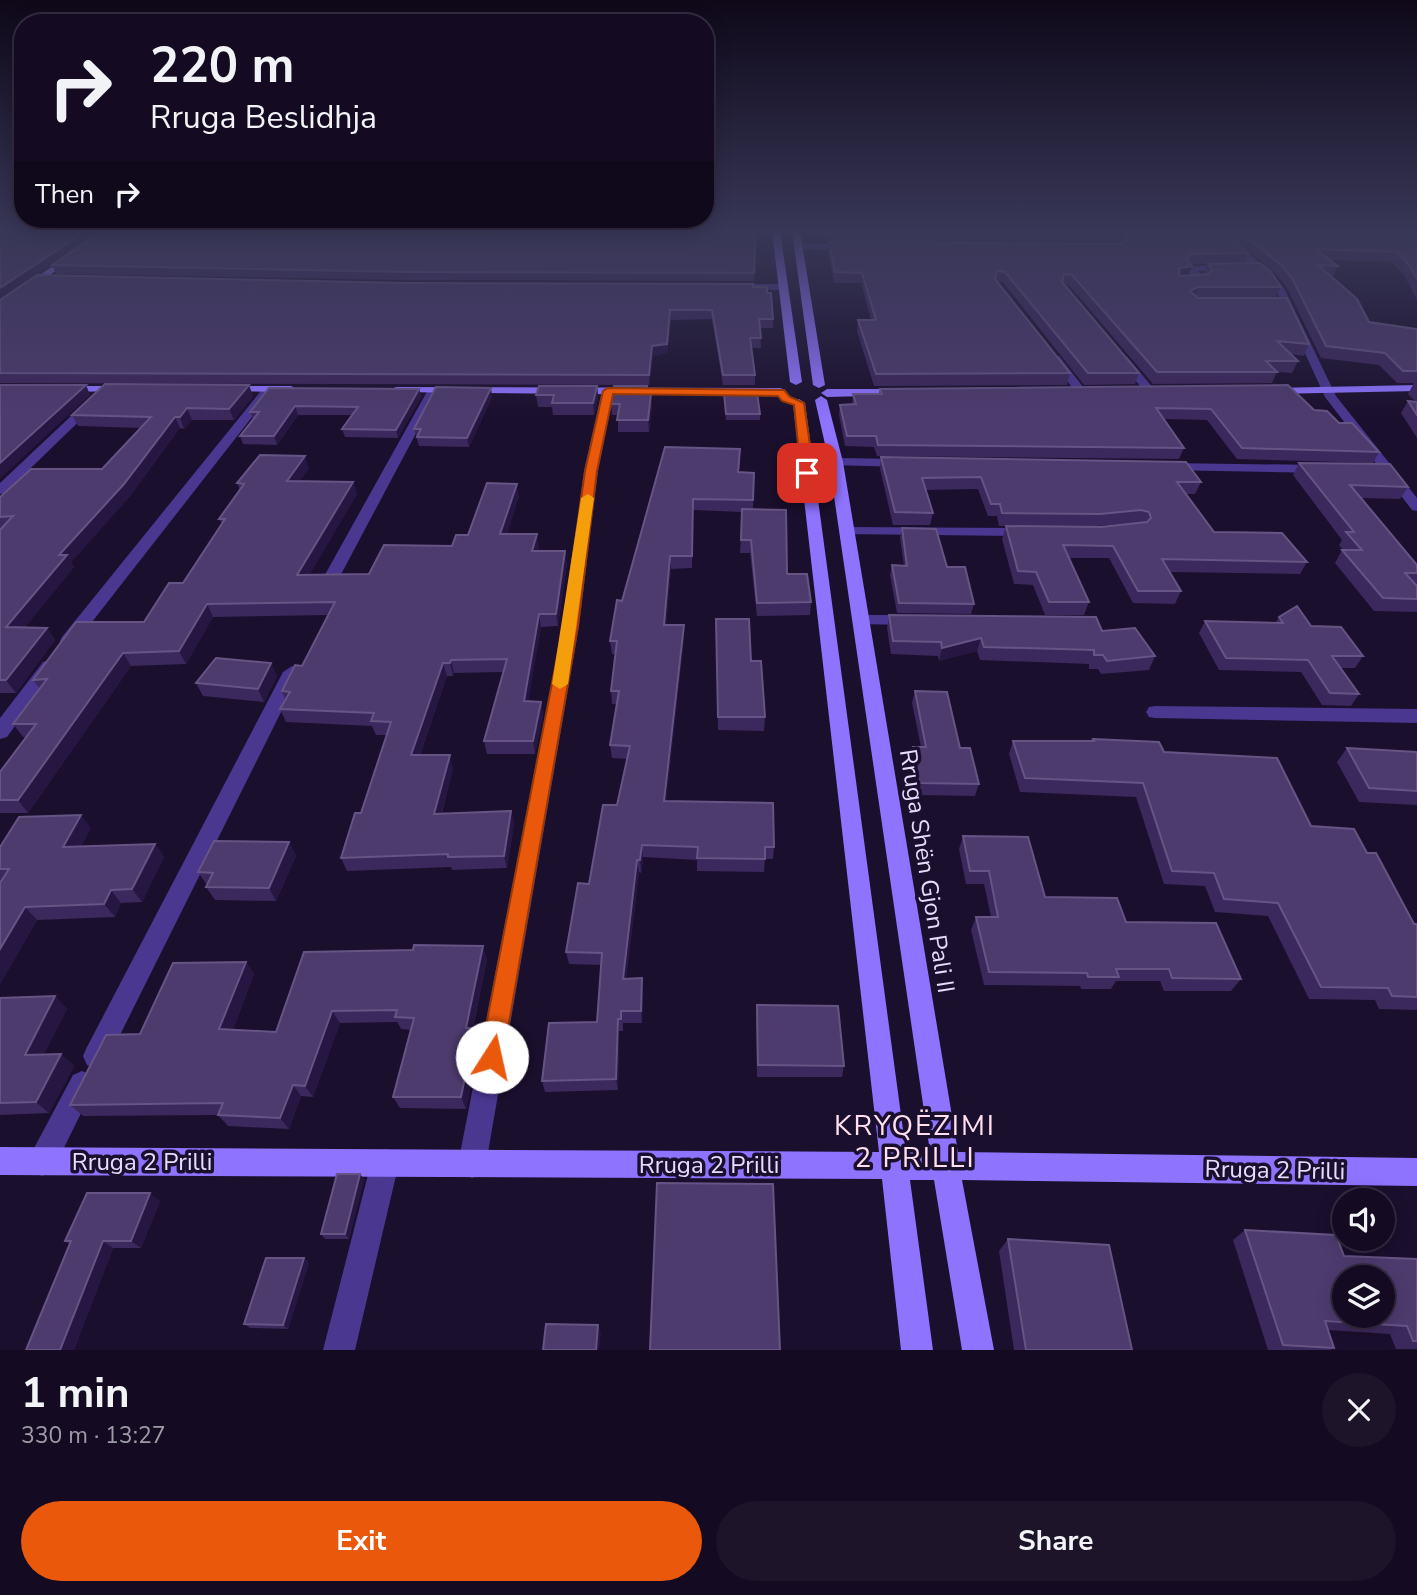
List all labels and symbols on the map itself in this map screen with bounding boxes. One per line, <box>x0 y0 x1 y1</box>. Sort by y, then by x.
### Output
pin <box>777 443 837 503</box>
street label: Rruga Shën Gjon Pali II <box>892 747 962 995</box>
position arrow <box>455 1020 529 1094</box>
district label: KRYQËZIMI 2 PRILLI <box>834 1107 996 1177</box>
street label: Rruga 2 Prilli <box>72 1146 212 1178</box>
street label: Rruga 2 Prilli <box>639 1149 779 1181</box>
street label: Rruga 2 Prilli <box>1204 1153 1346 1187</box>

